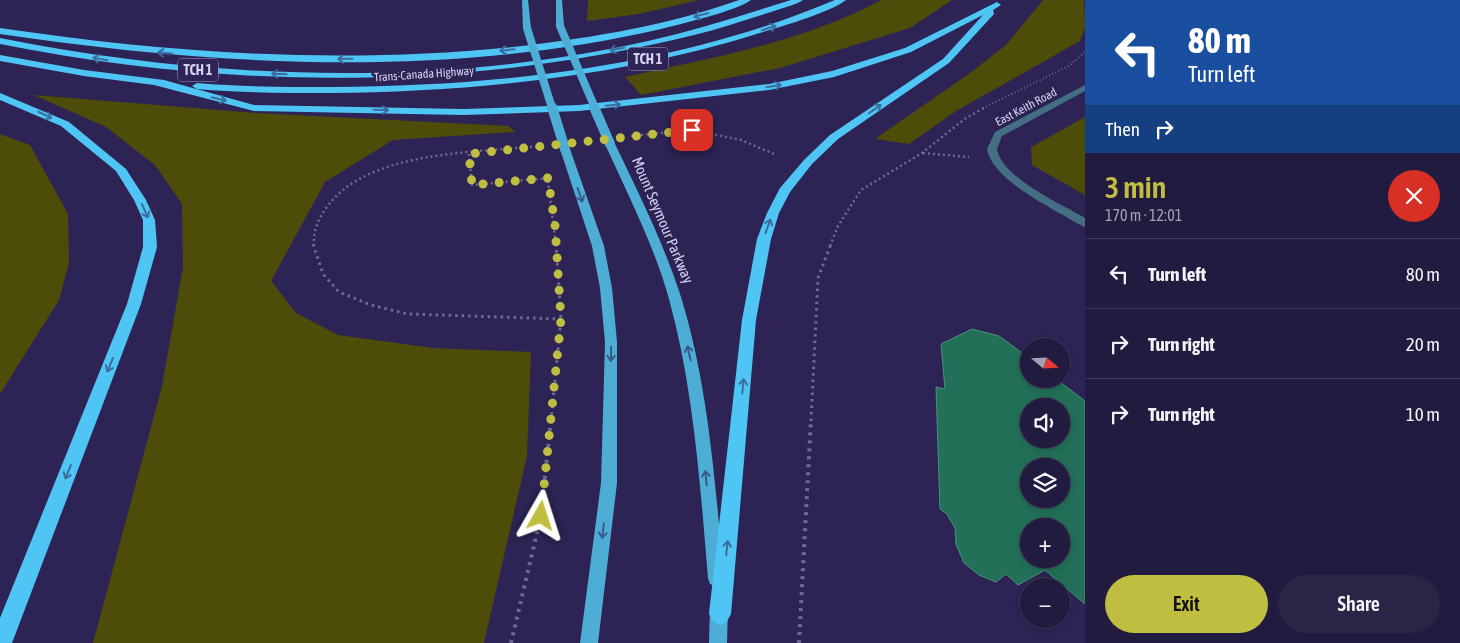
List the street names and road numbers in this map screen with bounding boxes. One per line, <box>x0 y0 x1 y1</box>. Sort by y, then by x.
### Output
road number: TCH 1 <box>628 48 668 70</box>
road number: TCH 1 <box>178 58 218 82</box>
street label: Trans-Canada Highway <box>374 64 474 84</box>
street label: East Keith Road <box>993 85 1059 129</box>
street label: Mount Seymour Parkway <box>629 154 697 286</box>

